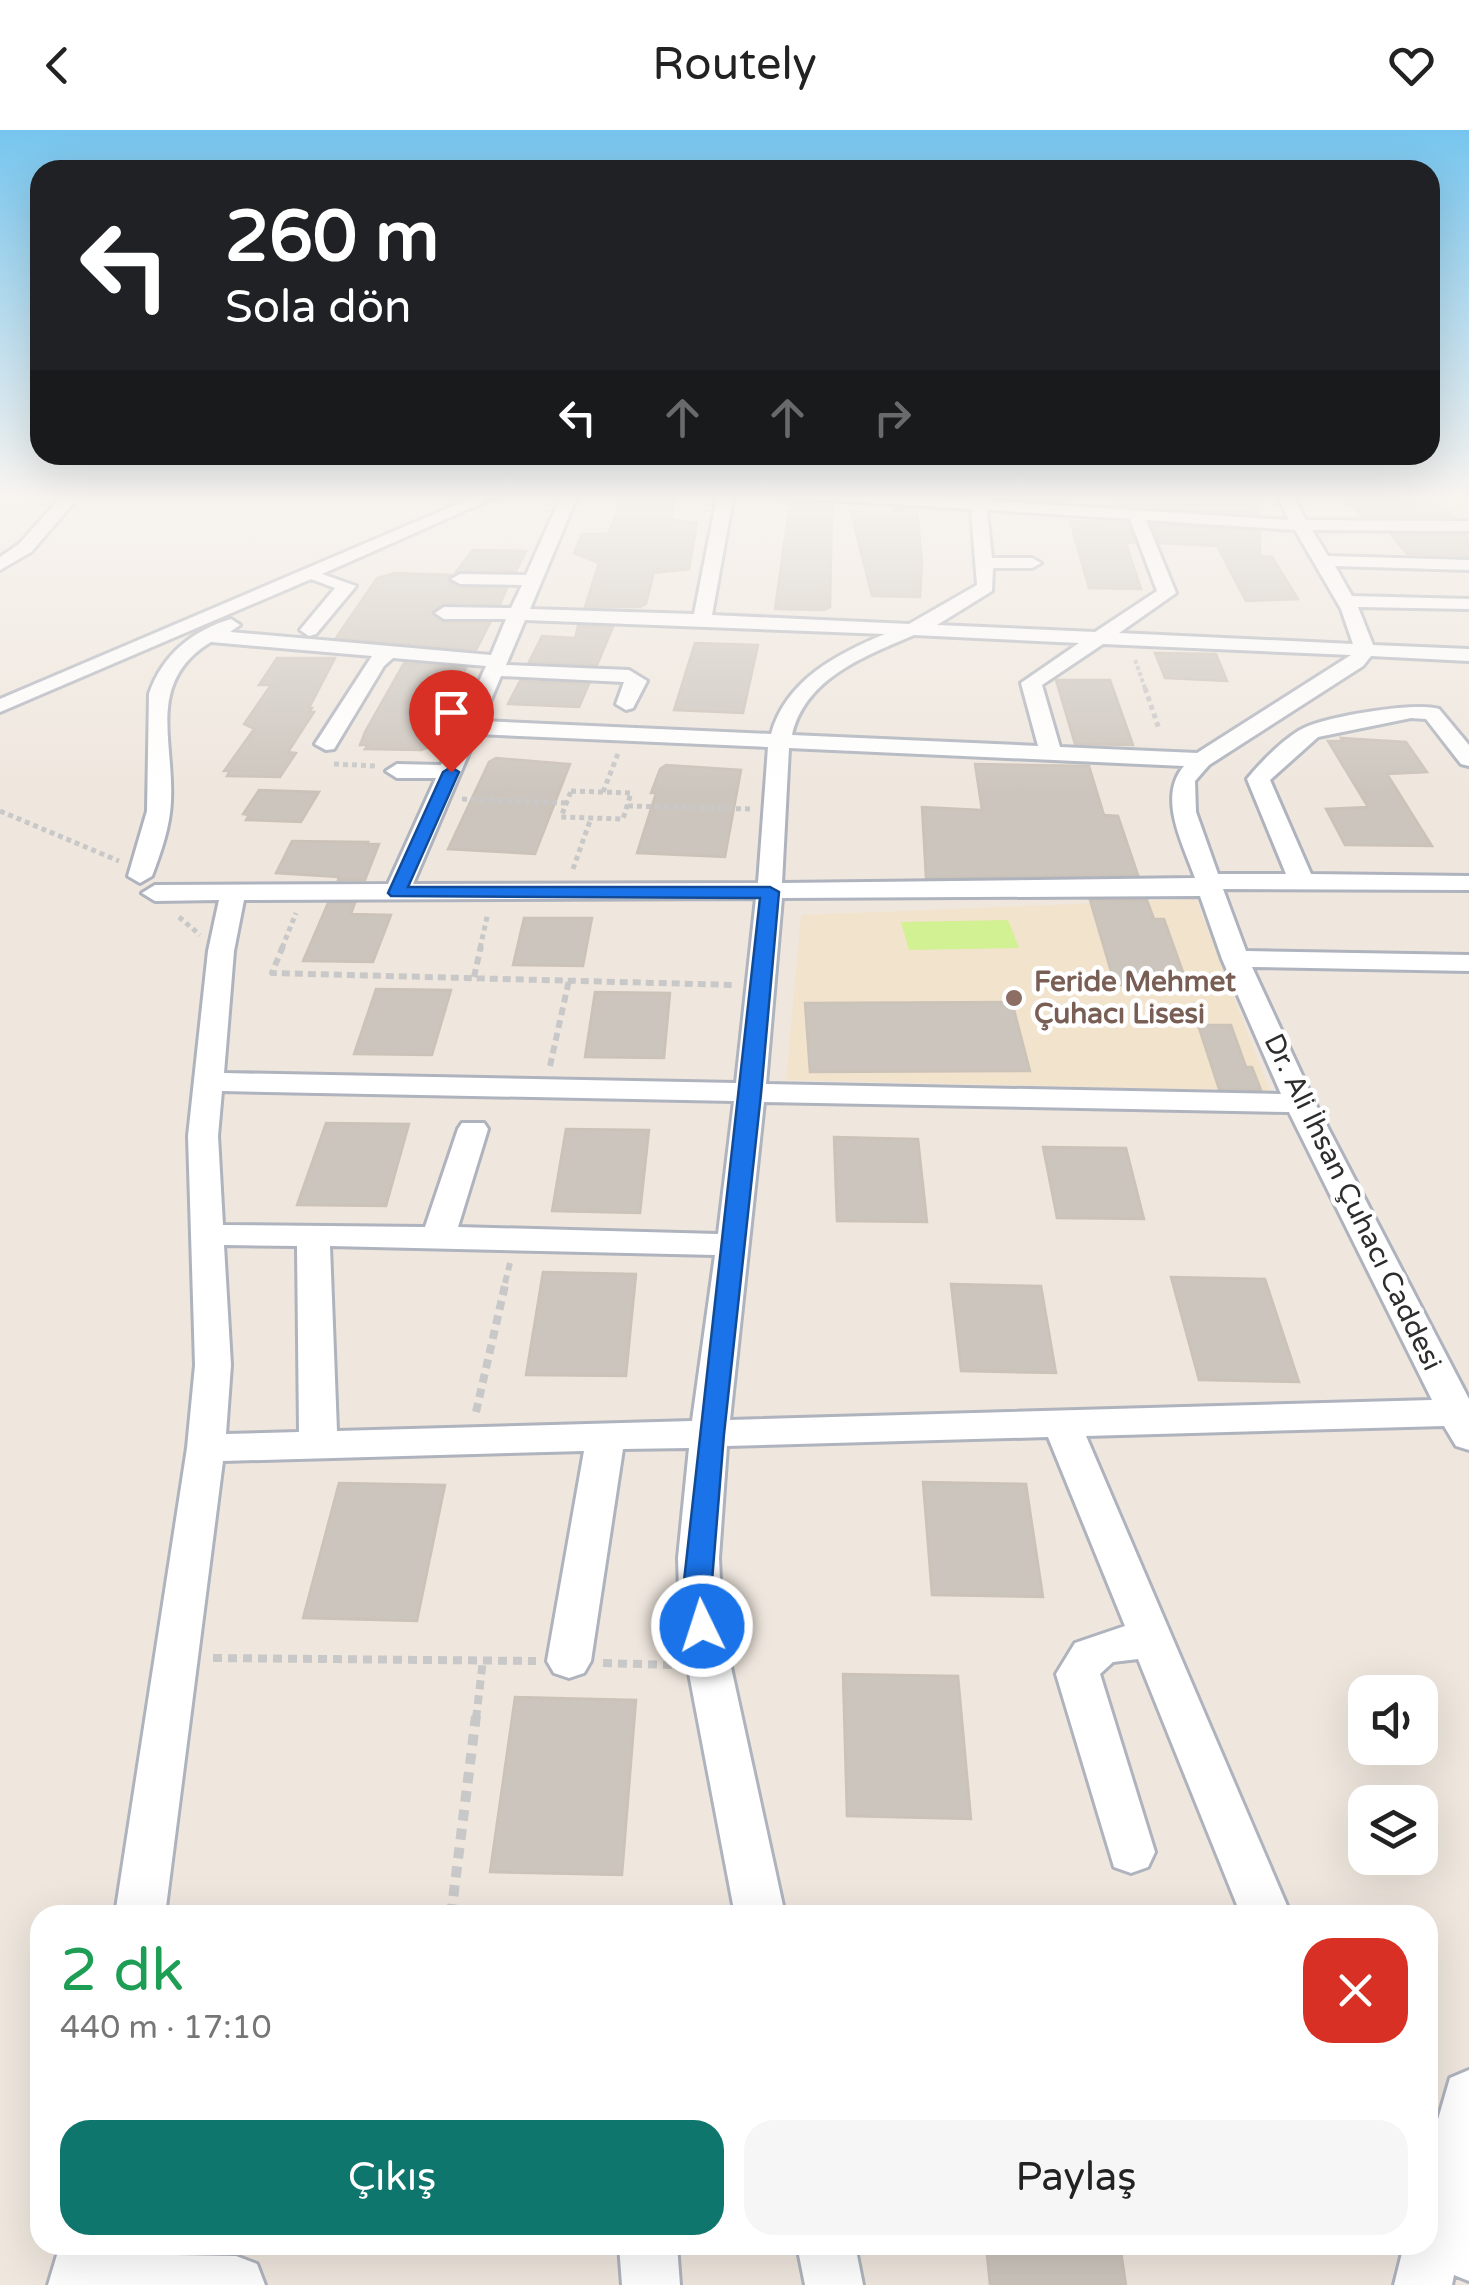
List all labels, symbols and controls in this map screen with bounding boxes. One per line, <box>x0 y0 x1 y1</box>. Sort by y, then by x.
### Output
icon: back <box>30 38 85 93</box>
text: Routely <box>652 38 817 92</box>
icon: heart <box>1384 38 1439 93</box>
text: 260 m <box>225 196 439 280</box>
icon: left <box>60 200 190 330</box>
text: Sola dön <box>225 281 411 335</box>
icon: left <box>550 390 605 445</box>
icon: ahead <box>655 390 710 445</box>
icon: ahead <box>760 390 815 445</box>
icon: right <box>865 390 920 445</box>
pin <box>409 670 494 773</box>
icon: arrive <box>424 685 479 740</box>
place label: Feride Mehmet Çuhacı Lisesi <box>1034 965 1236 1031</box>
marker: Feride Mehmet Çuhacı Lisesi <box>1003 987 1025 1009</box>
street label: Dr. Ali İhsan Çuhacı Caddesi <box>1257 1028 1449 1376</box>
position arrow <box>650 1574 754 1678</box>
map controls <box>1348 1675 1438 1875</box>
button: sound <box>1348 1675 1438 1765</box>
button: layers <box>1348 1785 1438 1875</box>
text: 2 dk <box>60 1935 184 2007</box>
button: close <box>1303 1938 1408 2043</box>
text: 440 m · 17:10 <box>60 2009 272 2047</box>
button: Çıkış <box>60 2120 724 2235</box>
button: Paylaş <box>744 2120 1408 2235</box>

